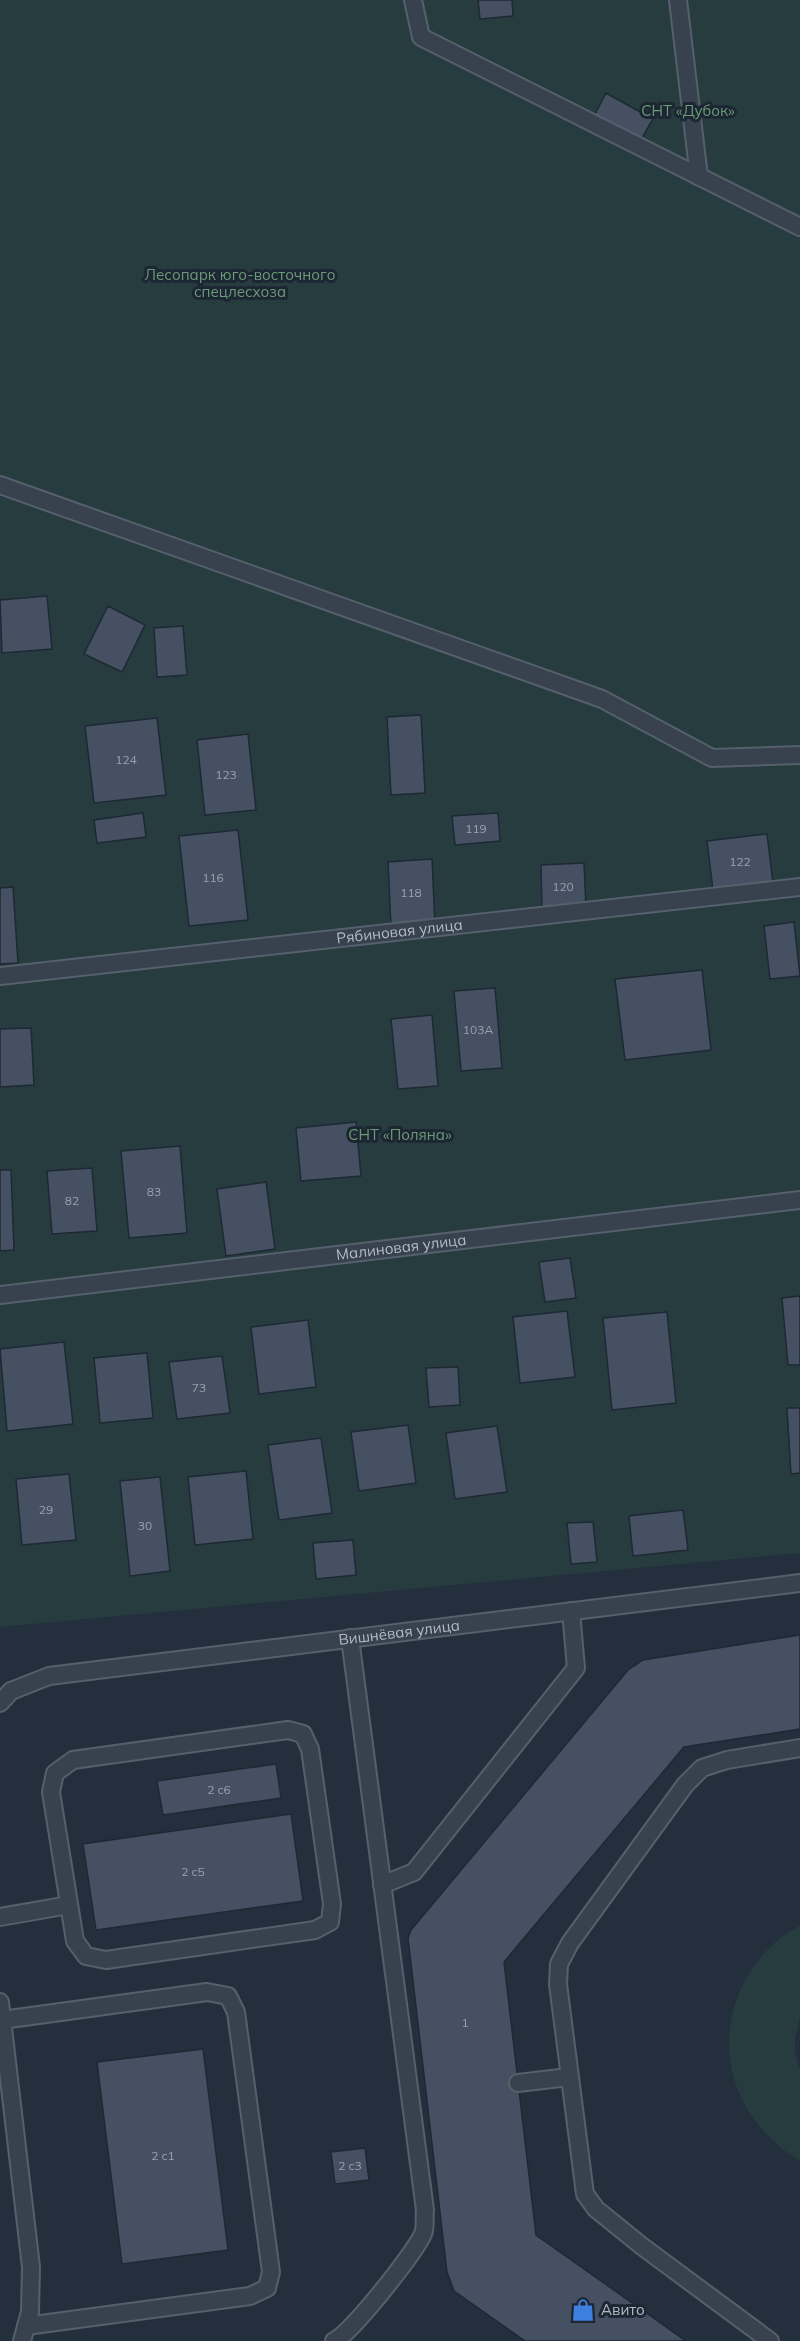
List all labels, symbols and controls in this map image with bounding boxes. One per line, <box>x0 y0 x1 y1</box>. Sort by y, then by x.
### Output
park label: СНТ «Дубок» <box>641 101 735 120</box>
park label: Лесопарк юго-восточного спецлесхоза <box>145 265 335 301</box>
house number: 124 <box>115 752 137 767</box>
house number: 123 <box>215 767 237 782</box>
house number: 119 <box>465 821 487 836</box>
house number: 122 <box>729 854 751 869</box>
house number: 116 <box>202 870 224 885</box>
house number: 120 <box>552 879 574 894</box>
house number: 118 <box>400 885 422 900</box>
street label: Рябиновая улица <box>335 915 464 948</box>
house number: 103А <box>463 1022 493 1037</box>
park label: СНТ «Поляна» <box>348 1125 452 1144</box>
house number: 83 <box>147 1184 161 1199</box>
house number: 82 <box>65 1193 79 1208</box>
street label: Малиновая улица <box>335 1230 467 1264</box>
house number: 73 <box>192 1380 206 1395</box>
house number: 29 <box>39 1502 53 1517</box>
house number: 30 <box>138 1518 152 1533</box>
street label: Вишнёвая улица <box>337 1615 461 1649</box>
house number: 2 с6 <box>207 1782 231 1797</box>
house number: 2 с5 <box>181 1864 205 1879</box>
house number: 1 <box>461 2015 469 2030</box>
house number: 2 с1 <box>151 2148 175 2163</box>
house number: 2 с3 <box>338 2158 362 2173</box>
shop icon: Авито <box>570 2297 596 2323</box>
place label: Авито <box>601 2300 645 2319</box>

